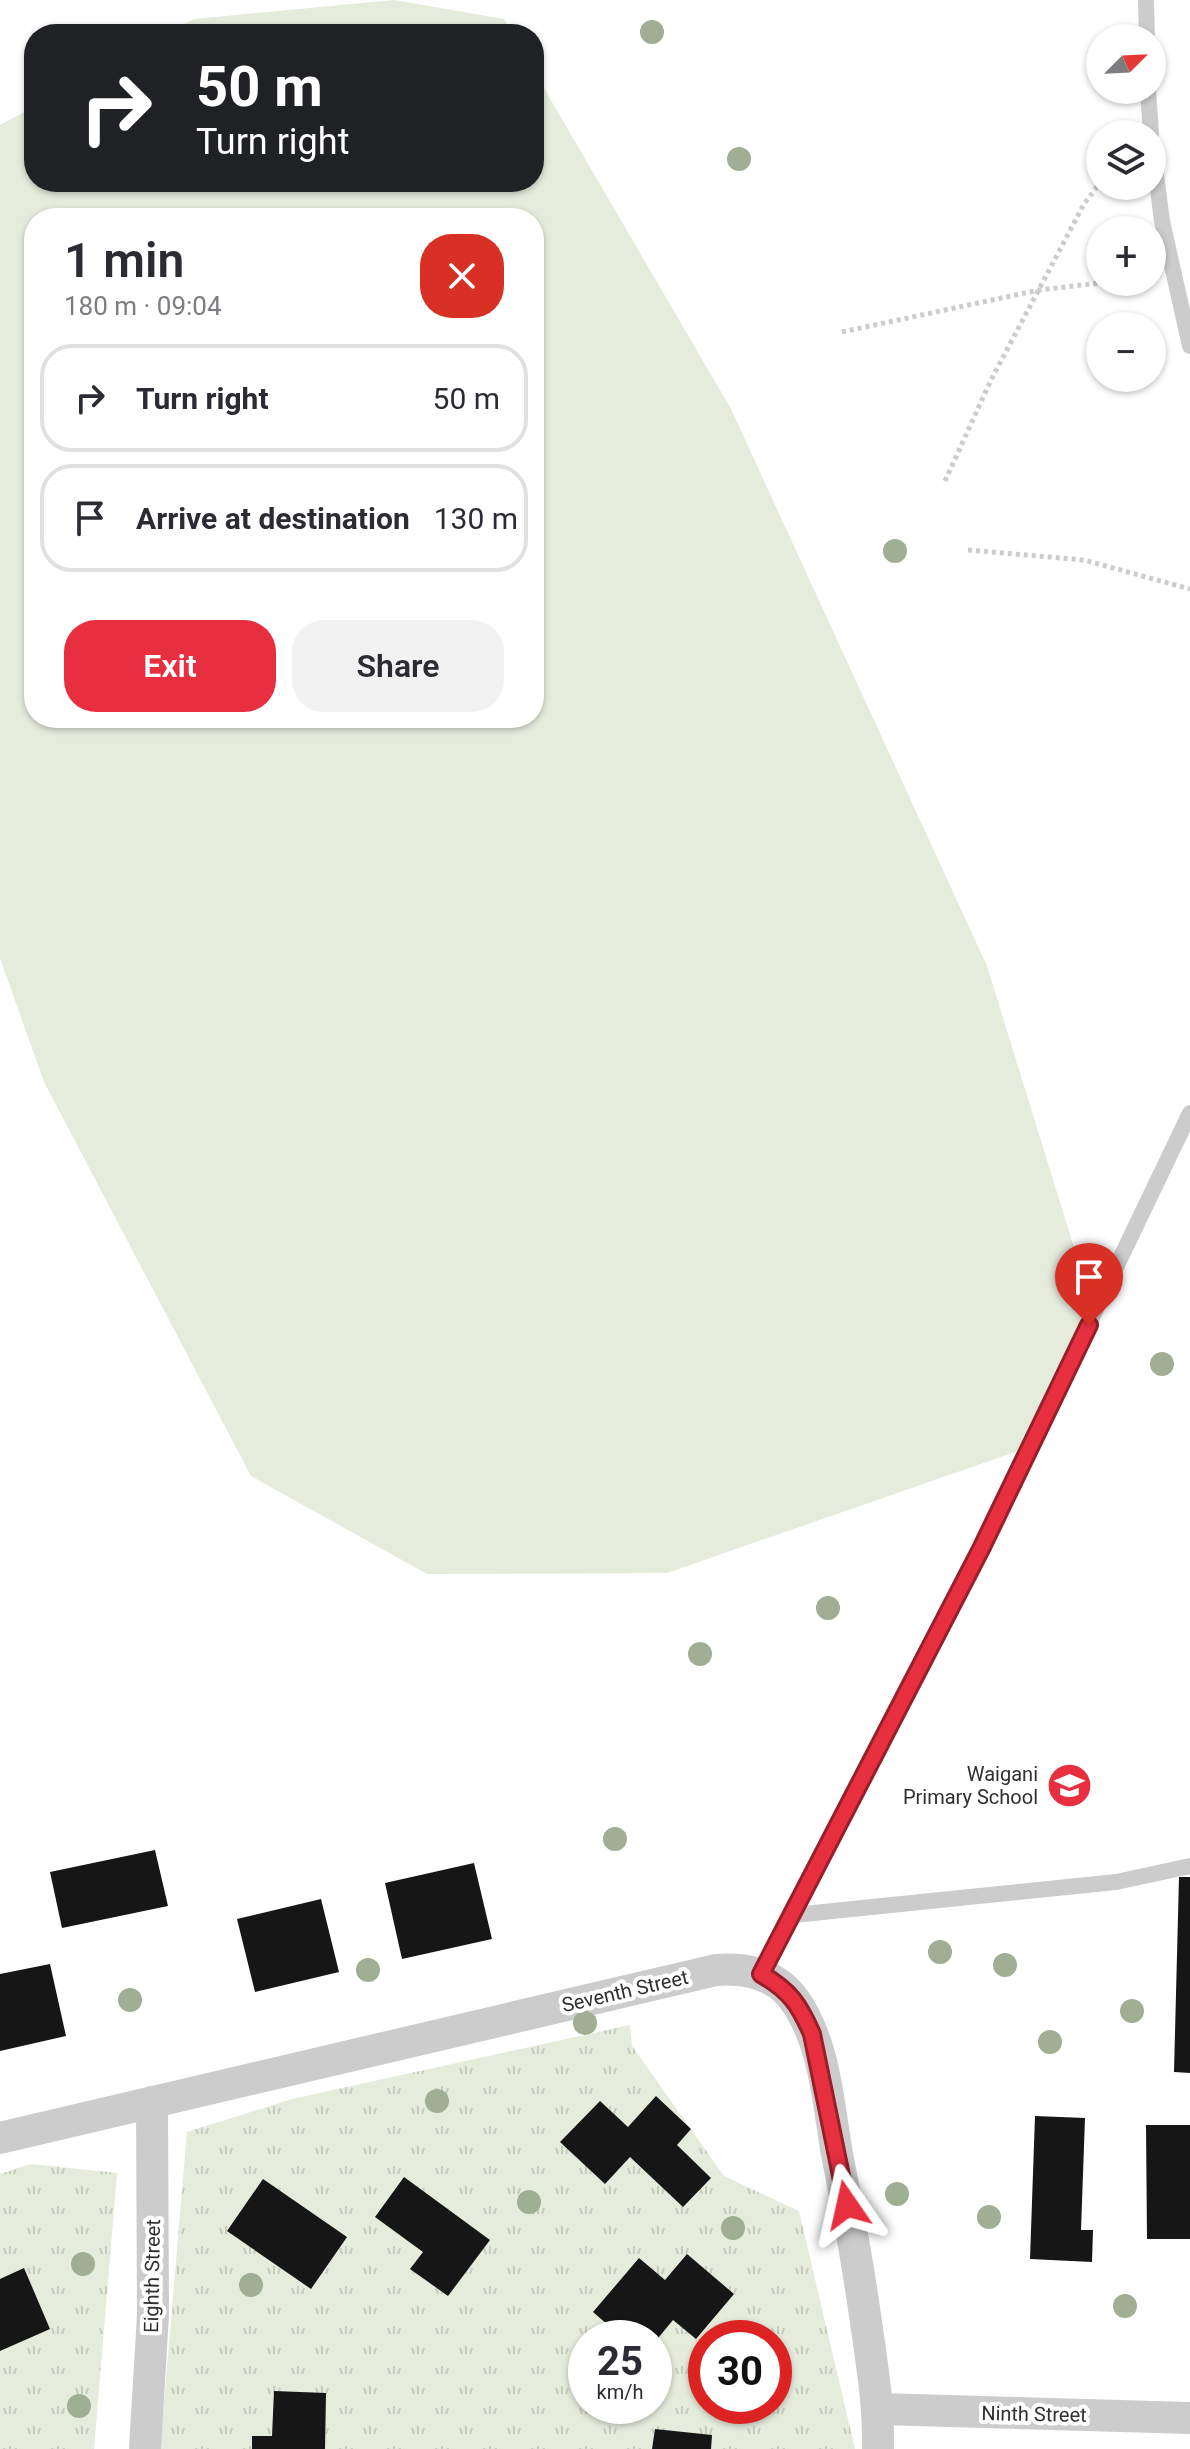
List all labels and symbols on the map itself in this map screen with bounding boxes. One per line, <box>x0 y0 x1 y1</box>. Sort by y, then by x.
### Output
north arrow <box>1086 24 1166 104</box>
pin <box>1055 1243 1123 1325</box>
school or university icon: Waigani Primary School <box>1045 1761 1093 1809</box>
place label: Waigani Primary School <box>903 1762 1038 1809</box>
street label: Seventh Street <box>560 1965 690 2017</box>
position arrow <box>805 2163 889 2247</box>
street label: Eighth Street <box>139 2219 165 2333</box>
speed limit sign: 30 <box>688 2320 792 2424</box>
street label: Ninth Street <box>981 2401 1087 2427</box>

